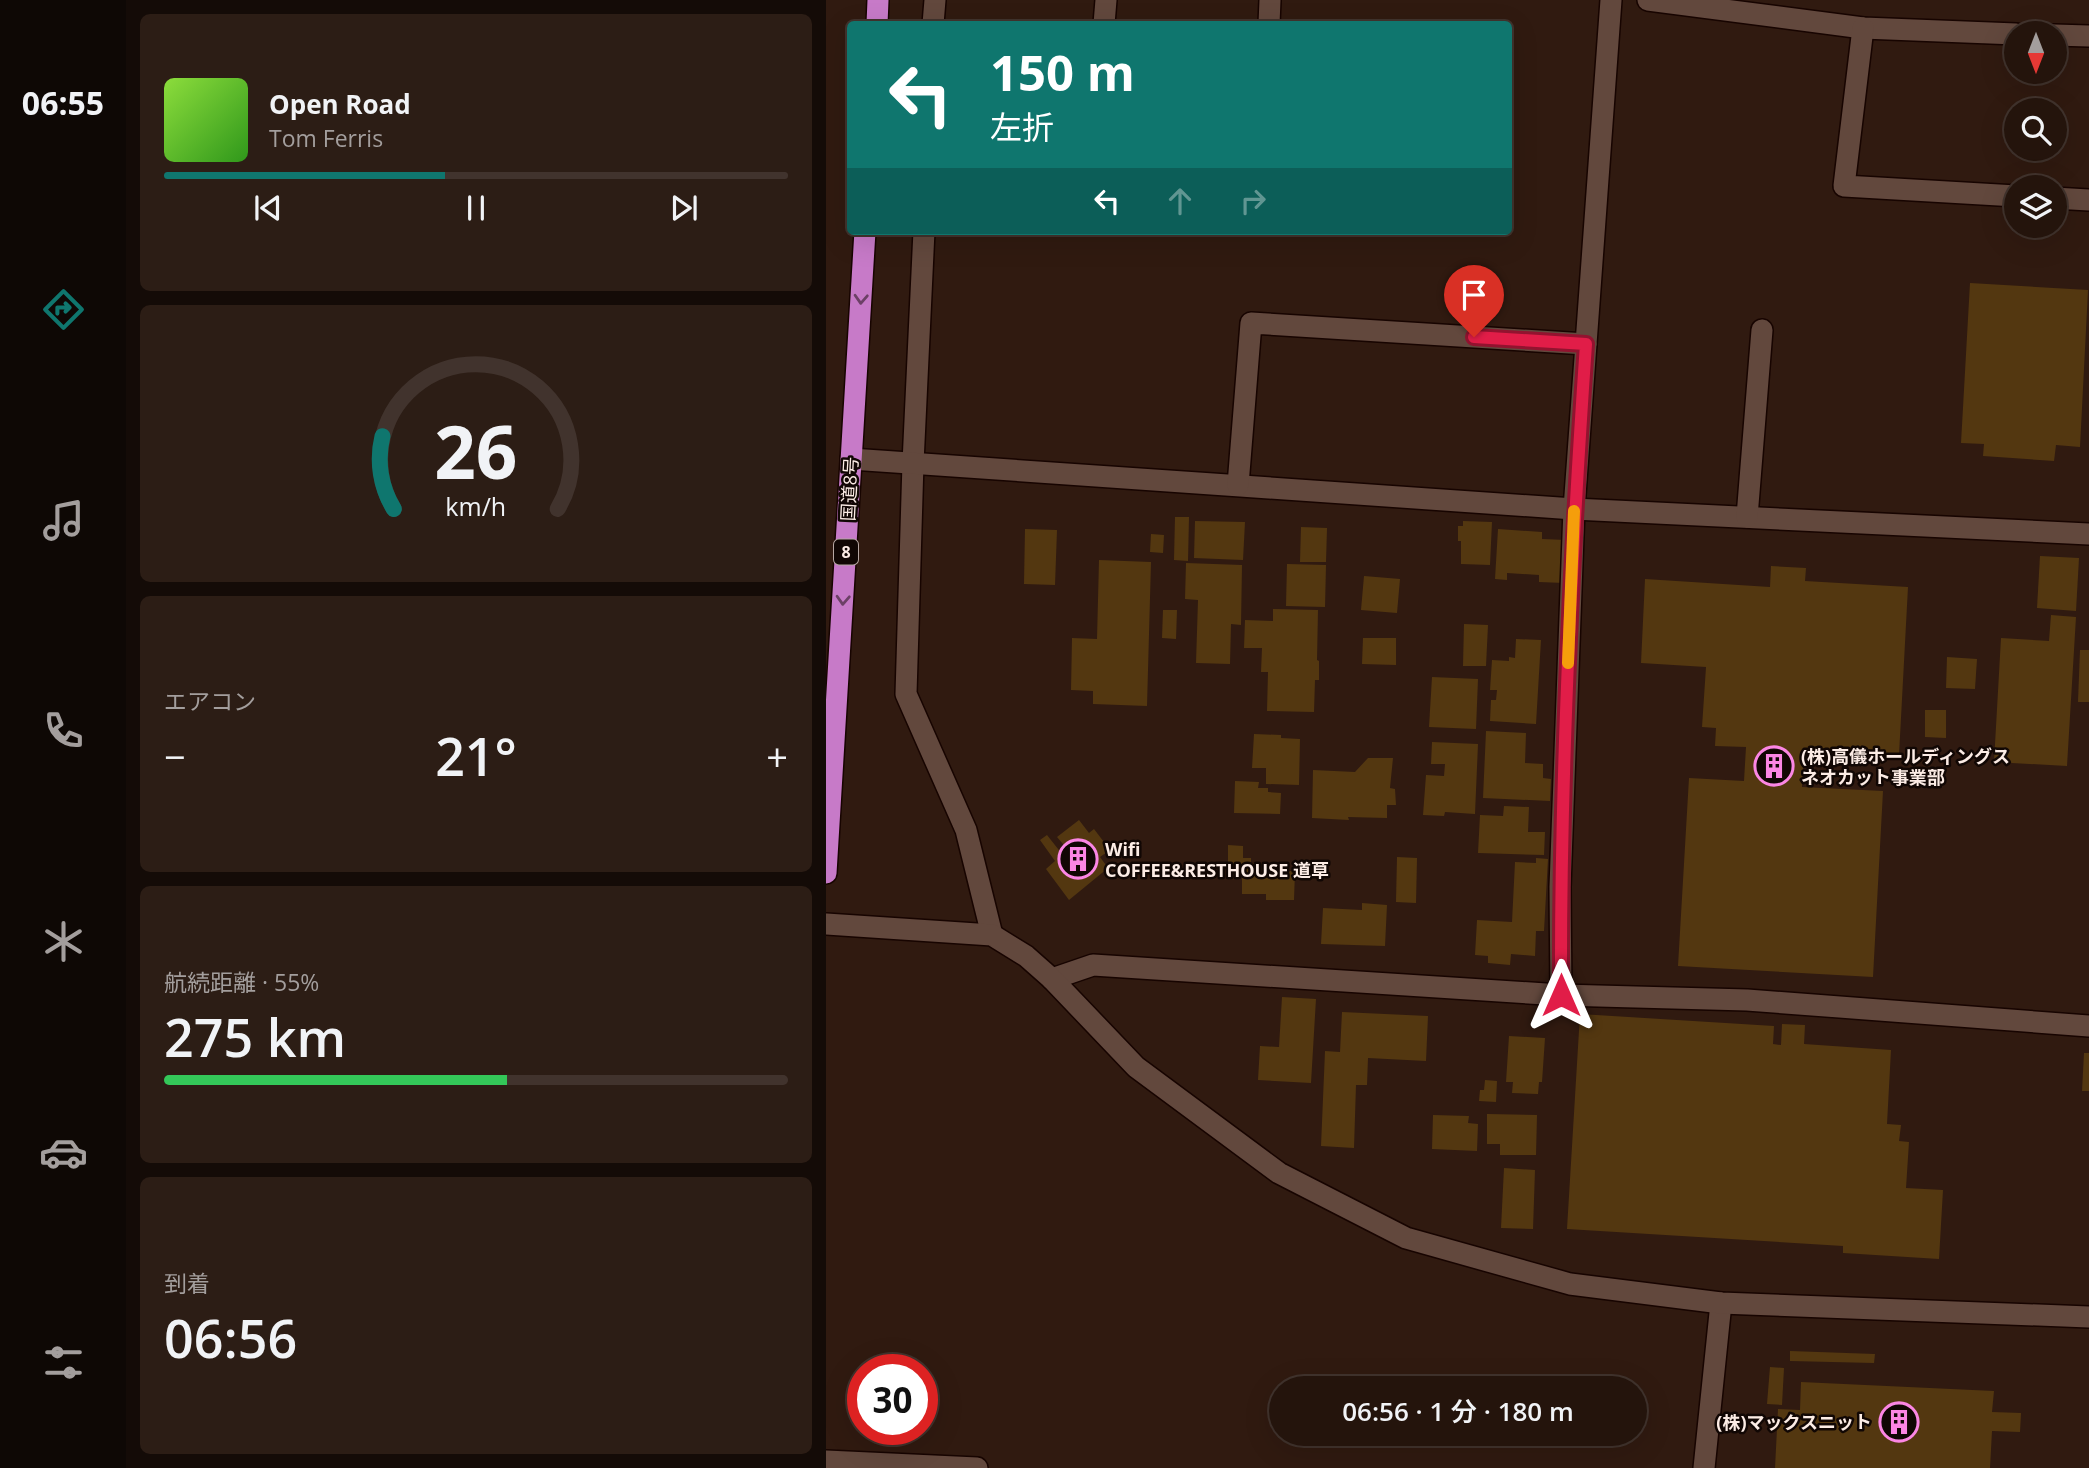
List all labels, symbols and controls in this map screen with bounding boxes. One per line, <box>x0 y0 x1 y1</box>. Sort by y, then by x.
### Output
north arrow <box>2004 21 2067 84</box>
map controls <box>2004 21 2067 238</box>
text: 150 m <box>990 39 1135 105</box>
icon: left <box>875 49 966 140</box>
text: 06:55 <box>22 81 104 124</box>
text: Open Road <box>269 86 411 122</box>
button: search <box>2004 98 2067 161</box>
text: 左折 <box>990 105 1054 148</box>
text: Tom Ferris <box>269 122 383 154</box>
button: layers <box>2004 175 2067 238</box>
icon: left <box>1088 182 1126 220</box>
icon: ahead <box>1161 182 1199 220</box>
icon: right <box>1234 182 1272 220</box>
icon: previous <box>249 189 287 227</box>
icon: pause <box>457 189 495 227</box>
icon: next <box>665 189 703 227</box>
pin <box>1444 265 1504 337</box>
icon: arrive <box>1455 276 1493 314</box>
icon: directions <box>39 285 88 334</box>
one-way arrow <box>854 294 869 305</box>
text: 26 <box>434 402 518 501</box>
street label: 国道8号 <box>835 456 863 522</box>
text: km/h <box>446 489 506 523</box>
icon: music <box>39 496 88 545</box>
road number: 8 <box>834 540 858 565</box>
one-way arrow <box>835 594 850 605</box>
text: エアコン <box>164 685 256 717</box>
icon: phone <box>39 706 88 755</box>
text: 21° <box>435 720 517 791</box>
text: − <box>164 730 186 782</box>
text: + <box>766 730 788 782</box>
place label: (株)高儀ホールディングス ネオカット事業部 <box>1801 744 2010 789</box>
building icon: (株)高儀ホールディングス ネオカット事業部 <box>1753 745 1795 787</box>
place label: Wifi COFFEE&RESTHOUSE 道草 <box>1105 837 1329 882</box>
building icon: Wifi COFFEE&RESTHOUSE 道草 <box>1057 838 1099 880</box>
icon: climate <box>39 917 88 966</box>
position arrow <box>1524 958 1598 1032</box>
text: 航続距離 · 55% <box>164 966 319 998</box>
text: 275 km <box>164 1001 346 1072</box>
icon: car <box>39 1128 88 1177</box>
text: 到着 <box>164 1267 210 1299</box>
text: 06:56 <box>164 1302 297 1373</box>
icon: filters <box>39 1338 88 1387</box>
speed limit sign: 30 <box>847 1354 938 1445</box>
text: 06:56 · 1 分 · 180 m <box>1342 1393 1574 1429</box>
building icon: (株)マックスニット <box>1878 1401 1920 1443</box>
place label: (株)マックスニット <box>1716 1410 1872 1434</box>

